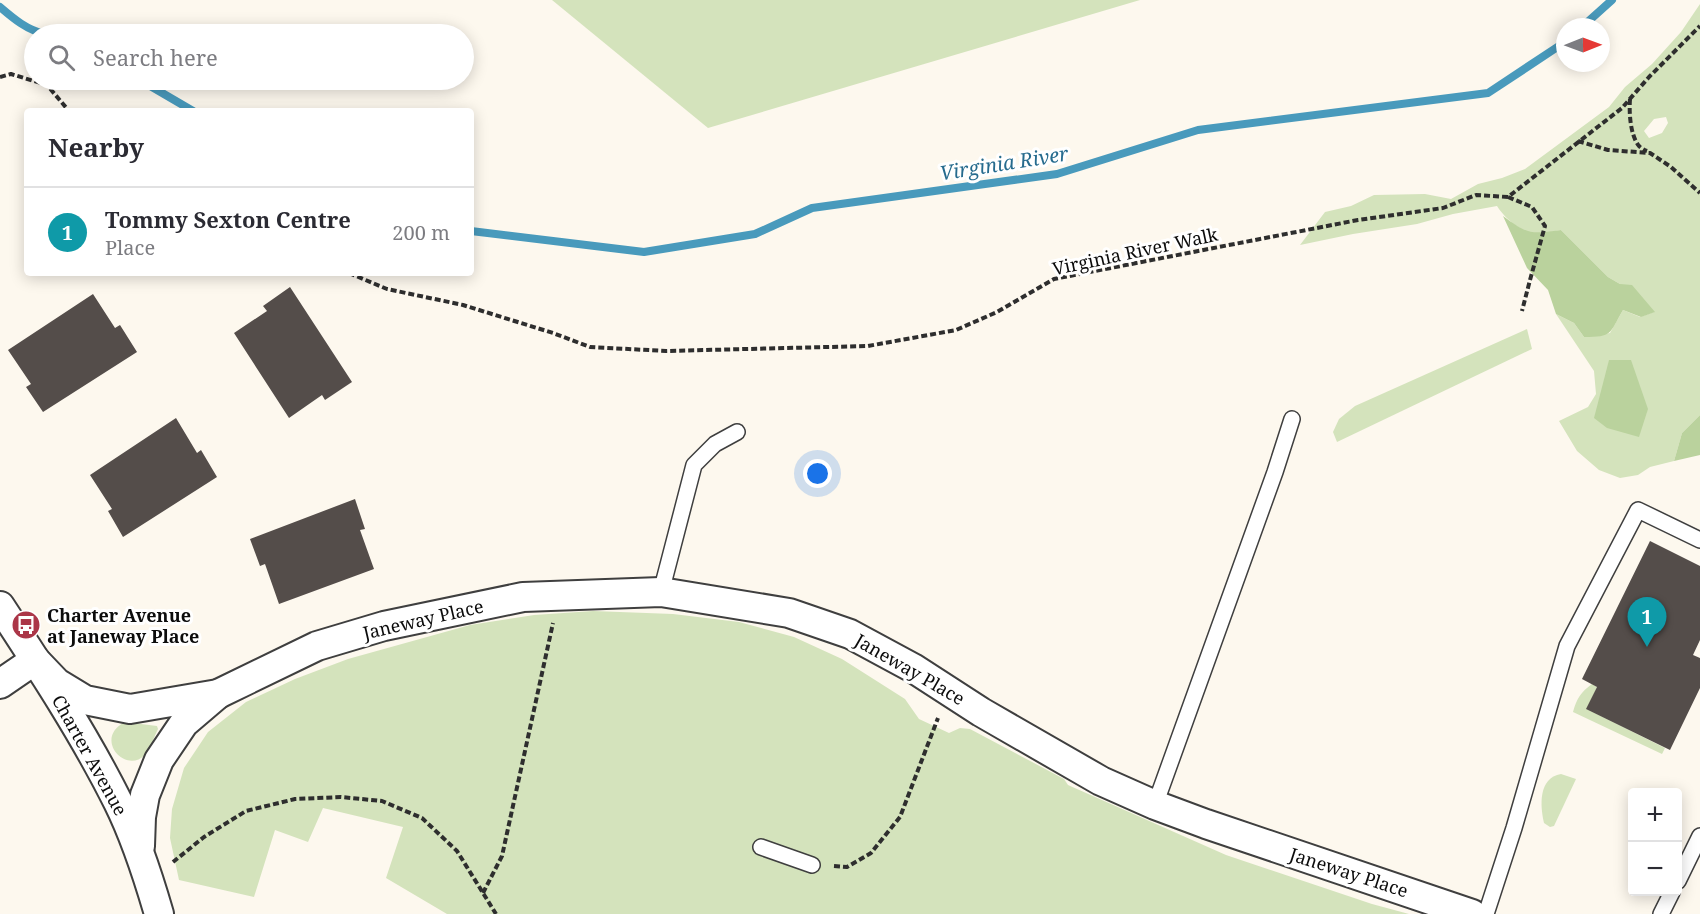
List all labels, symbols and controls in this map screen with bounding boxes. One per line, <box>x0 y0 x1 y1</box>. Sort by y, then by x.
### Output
north arrow <box>1556 18 1610 72</box>
search box <box>24 24 474 90</box>
icon: search <box>45 41 78 74</box>
text: Search here <box>93 42 218 72</box>
text: Nearby <box>48 129 144 165</box>
water label: Virginia River <box>938 139 1071 186</box>
text: Tommy Sexton Centre <box>105 204 351 234</box>
text: 1 <box>62 219 73 246</box>
text: 200 m <box>392 219 450 246</box>
street label: Virginia River Walk <box>1050 222 1220 280</box>
text: Place <box>105 234 155 261</box>
your location <box>803 459 832 488</box>
street label: Janeway Place <box>359 593 486 645</box>
pin: 1 <box>1628 598 1666 647</box>
place label: Charter Avenue at Janeway Place <box>47 603 199 648</box>
bus stop icon: Charter Avenue at Janeway Place <box>10 609 42 641</box>
street label: Janeway Place <box>850 627 969 710</box>
street label: Charter Avenue <box>47 690 133 820</box>
map controls <box>1628 788 1682 896</box>
button: + <box>1628 788 1682 842</box>
street label: Janeway Place <box>1286 841 1411 902</box>
button: − <box>1628 842 1682 896</box>

